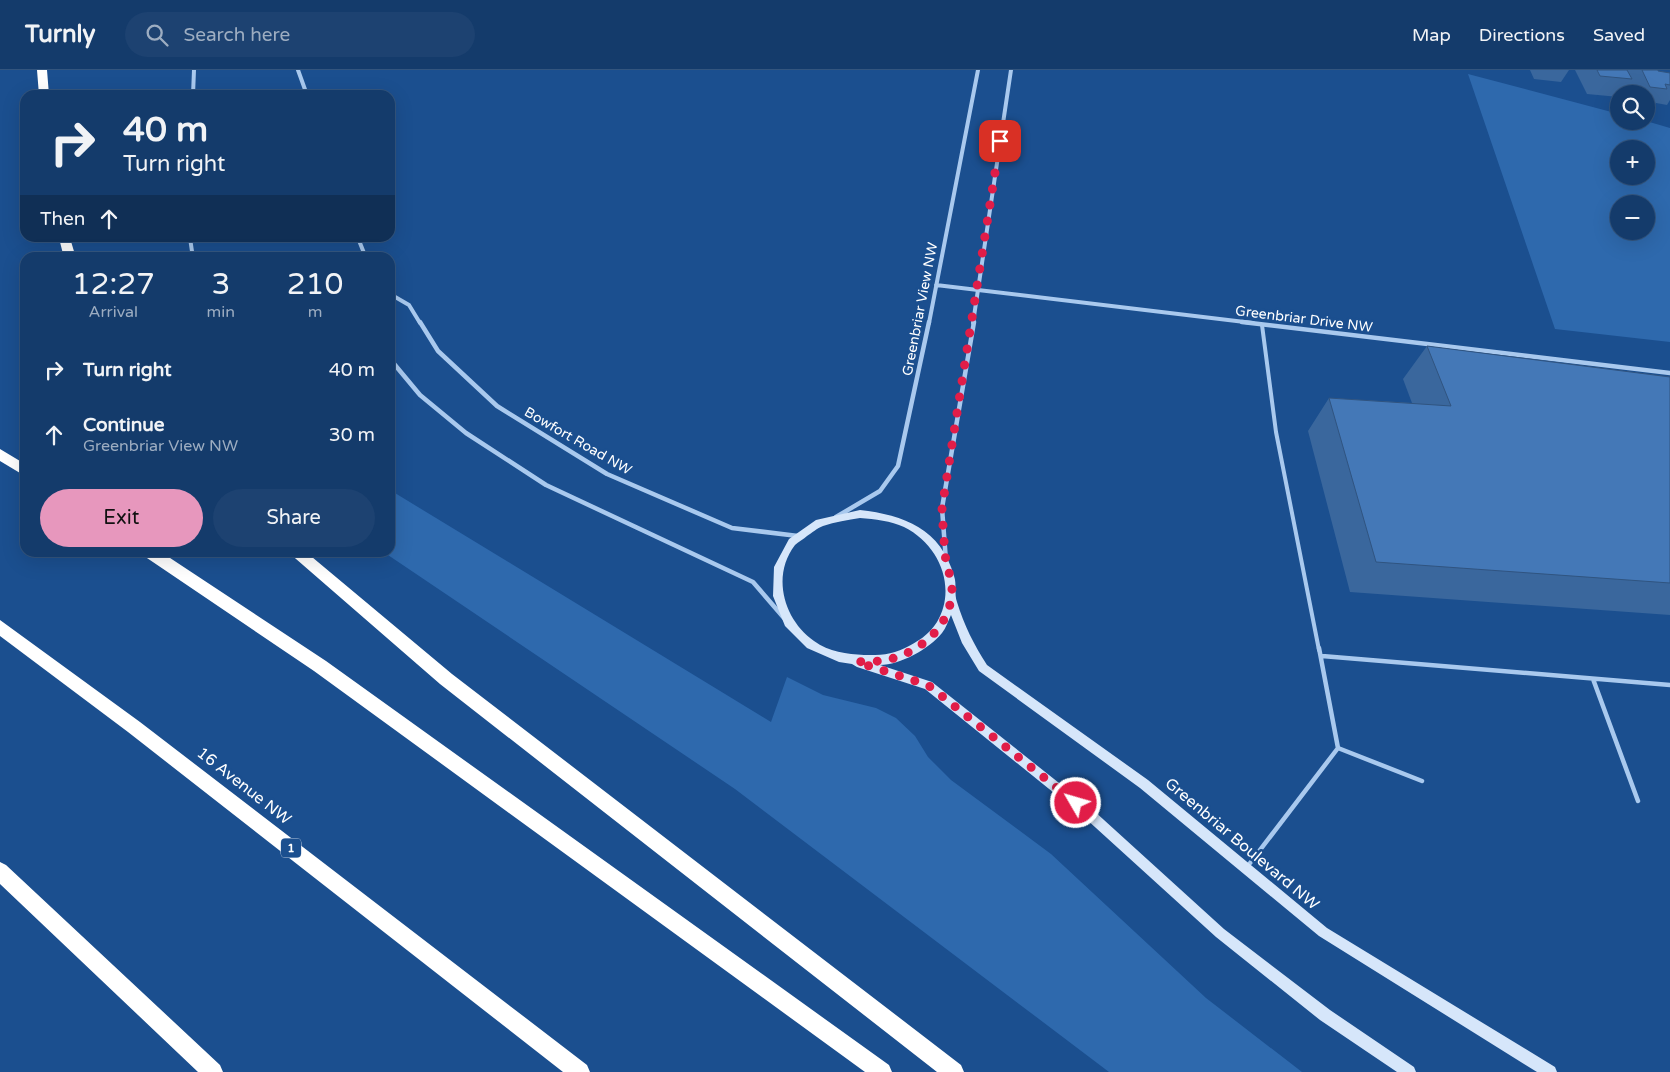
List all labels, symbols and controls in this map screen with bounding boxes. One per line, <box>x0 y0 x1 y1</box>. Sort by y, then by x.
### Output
search box <box>125 12 475 57</box>
text: Turnly <box>25 20 95 49</box>
icon: search <box>143 21 171 49</box>
text: Search here <box>183 24 290 46</box>
text: Map <box>1412 24 1451 46</box>
text: Directions <box>1479 24 1565 46</box>
text: Saved <box>1593 24 1645 46</box>
map controls <box>1610 85 1655 240</box>
button: search <box>1610 85 1655 130</box>
text: 40 m <box>123 109 208 151</box>
icon: right <box>40 110 105 175</box>
pin <box>979 120 1021 162</box>
icon: arrive <box>986 127 1014 155</box>
button: + <box>1610 140 1655 185</box>
text: Turn right <box>123 151 225 177</box>
button: − <box>1610 195 1655 240</box>
icon: ahead <box>95 205 123 233</box>
text: Then <box>40 208 85 230</box>
street label: Greenbriar View NW <box>899 241 941 377</box>
text: 12:27 <box>72 266 155 303</box>
text: 3 <box>211 266 230 303</box>
text: 210 <box>287 266 343 303</box>
text: Arrival <box>89 302 138 322</box>
text: min <box>207 302 235 322</box>
text: m <box>308 302 322 322</box>
street label: Greenbriar Drive NW <box>1234 302 1374 336</box>
icon: right <box>40 356 68 384</box>
text: Turn right <box>83 359 171 381</box>
text: 40 m <box>329 359 375 381</box>
street label: Bowfort Road NW <box>521 403 635 479</box>
text: Continue <box>83 414 165 436</box>
icon: ahead <box>40 421 68 449</box>
text: 30 m <box>329 424 375 446</box>
text: Greenbriar View NW <box>83 436 238 456</box>
button: Exit <box>40 489 203 547</box>
button: Share <box>213 489 375 547</box>
street label: 16 Avenue NW <box>193 743 295 829</box>
street label: Greenbriar Boulevard NW <box>1161 774 1323 914</box>
position arrow <box>1049 776 1101 828</box>
road number: 1 <box>281 838 301 858</box>

